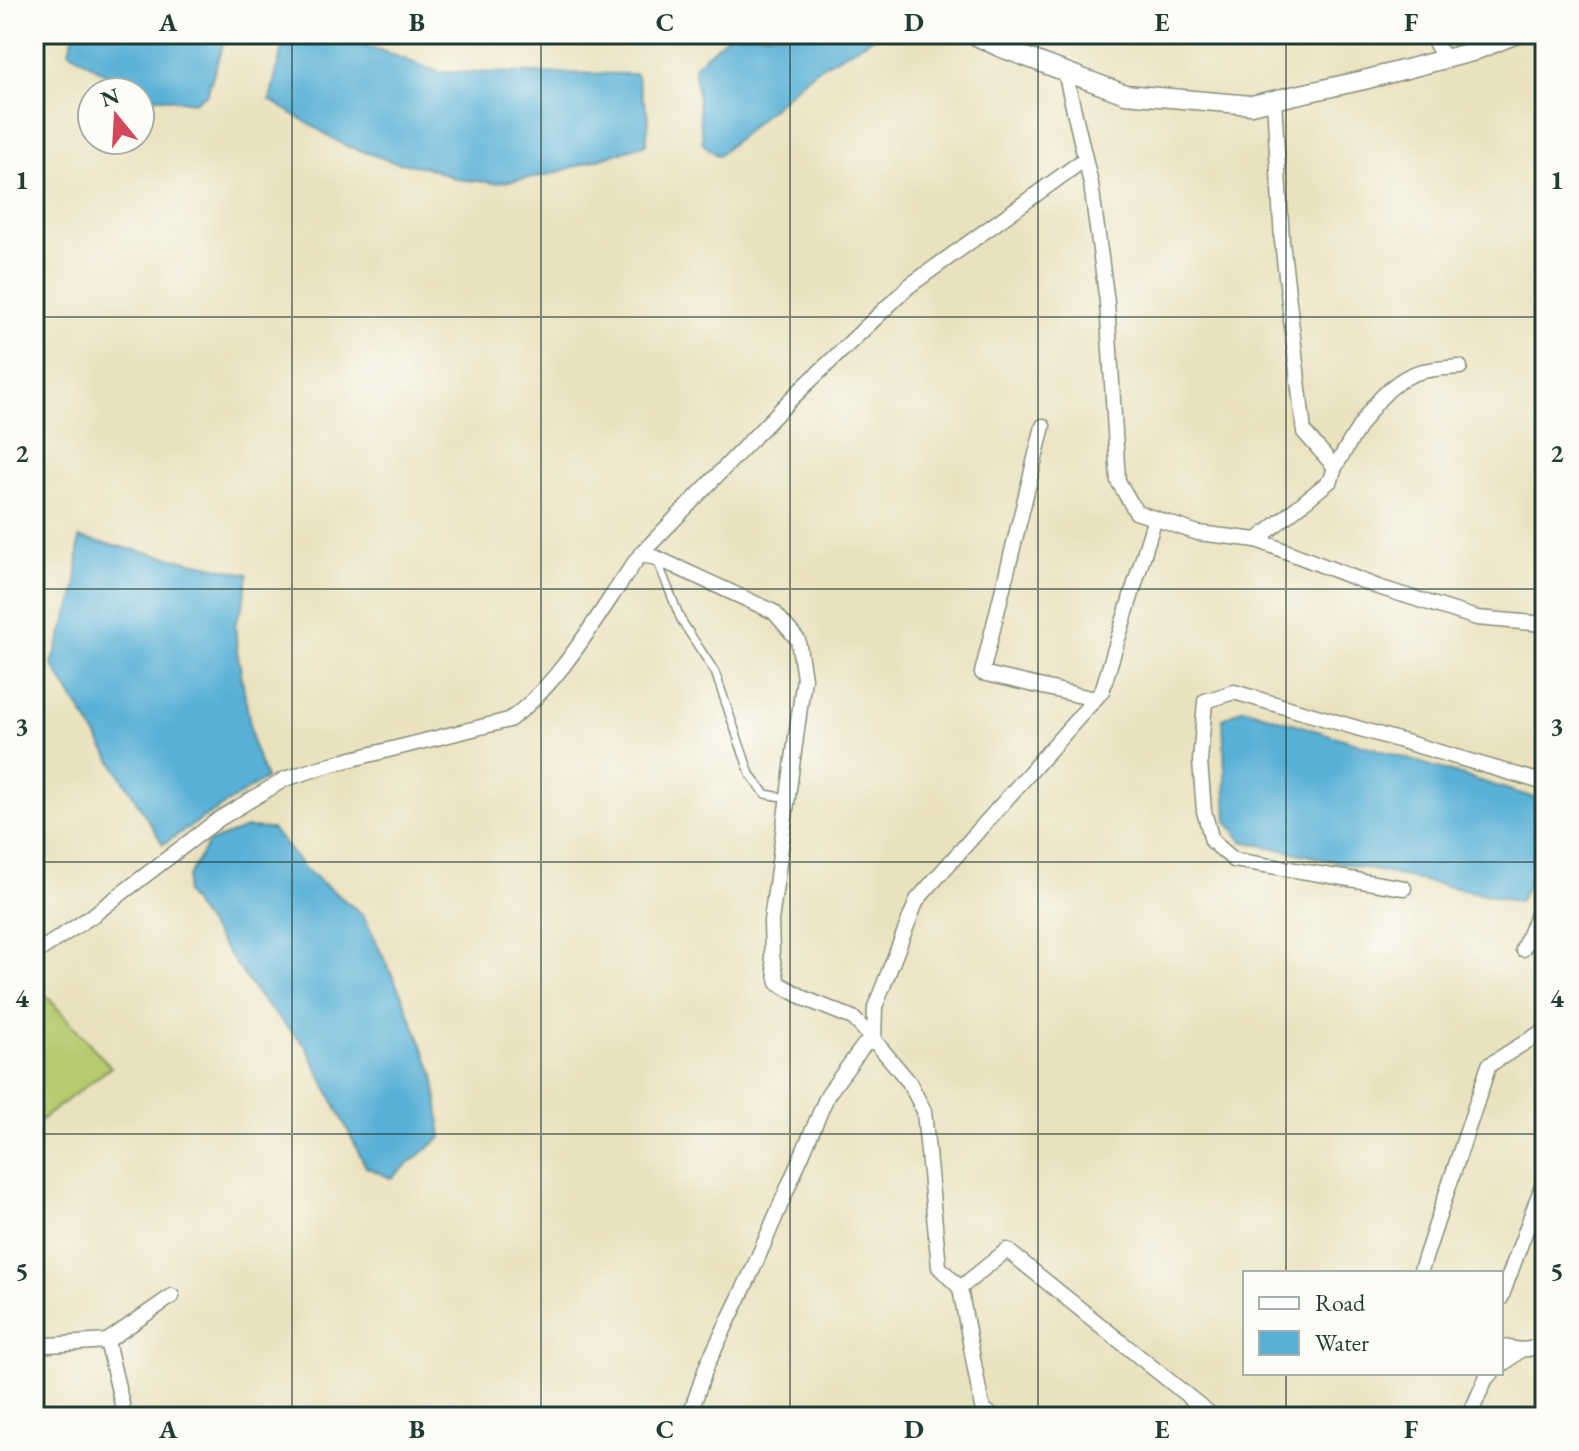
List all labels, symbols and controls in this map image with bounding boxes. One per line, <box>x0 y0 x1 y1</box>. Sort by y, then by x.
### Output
text: A <box>158 5 178 39</box>
text: B <box>409 5 425 39</box>
text: C <box>656 5 674 39</box>
text: D <box>904 5 924 39</box>
text: E <box>1155 5 1170 39</box>
text: F <box>1404 5 1418 39</box>
north arrow <box>76 76 156 156</box>
text: N <box>97 81 123 114</box>
text: 1 <box>15 163 29 197</box>
text: 1 <box>1550 163 1564 197</box>
text: 2 <box>15 436 29 470</box>
text: 2 <box>1550 436 1564 470</box>
text: 3 <box>15 709 29 743</box>
text: 3 <box>1550 709 1564 743</box>
text: 4 <box>15 981 29 1015</box>
text: 4 <box>1550 981 1564 1015</box>
text: 5 <box>15 1254 29 1288</box>
text: 5 <box>1550 1254 1564 1288</box>
legend <box>1243 1271 1503 1375</box>
text: Road <box>1315 1287 1366 1318</box>
text: Water <box>1315 1327 1369 1358</box>
text: A <box>158 1412 178 1446</box>
text: B <box>409 1412 425 1446</box>
text: C <box>656 1412 674 1446</box>
text: D <box>904 1412 924 1446</box>
text: E <box>1155 1412 1170 1446</box>
text: F <box>1404 1412 1418 1446</box>

